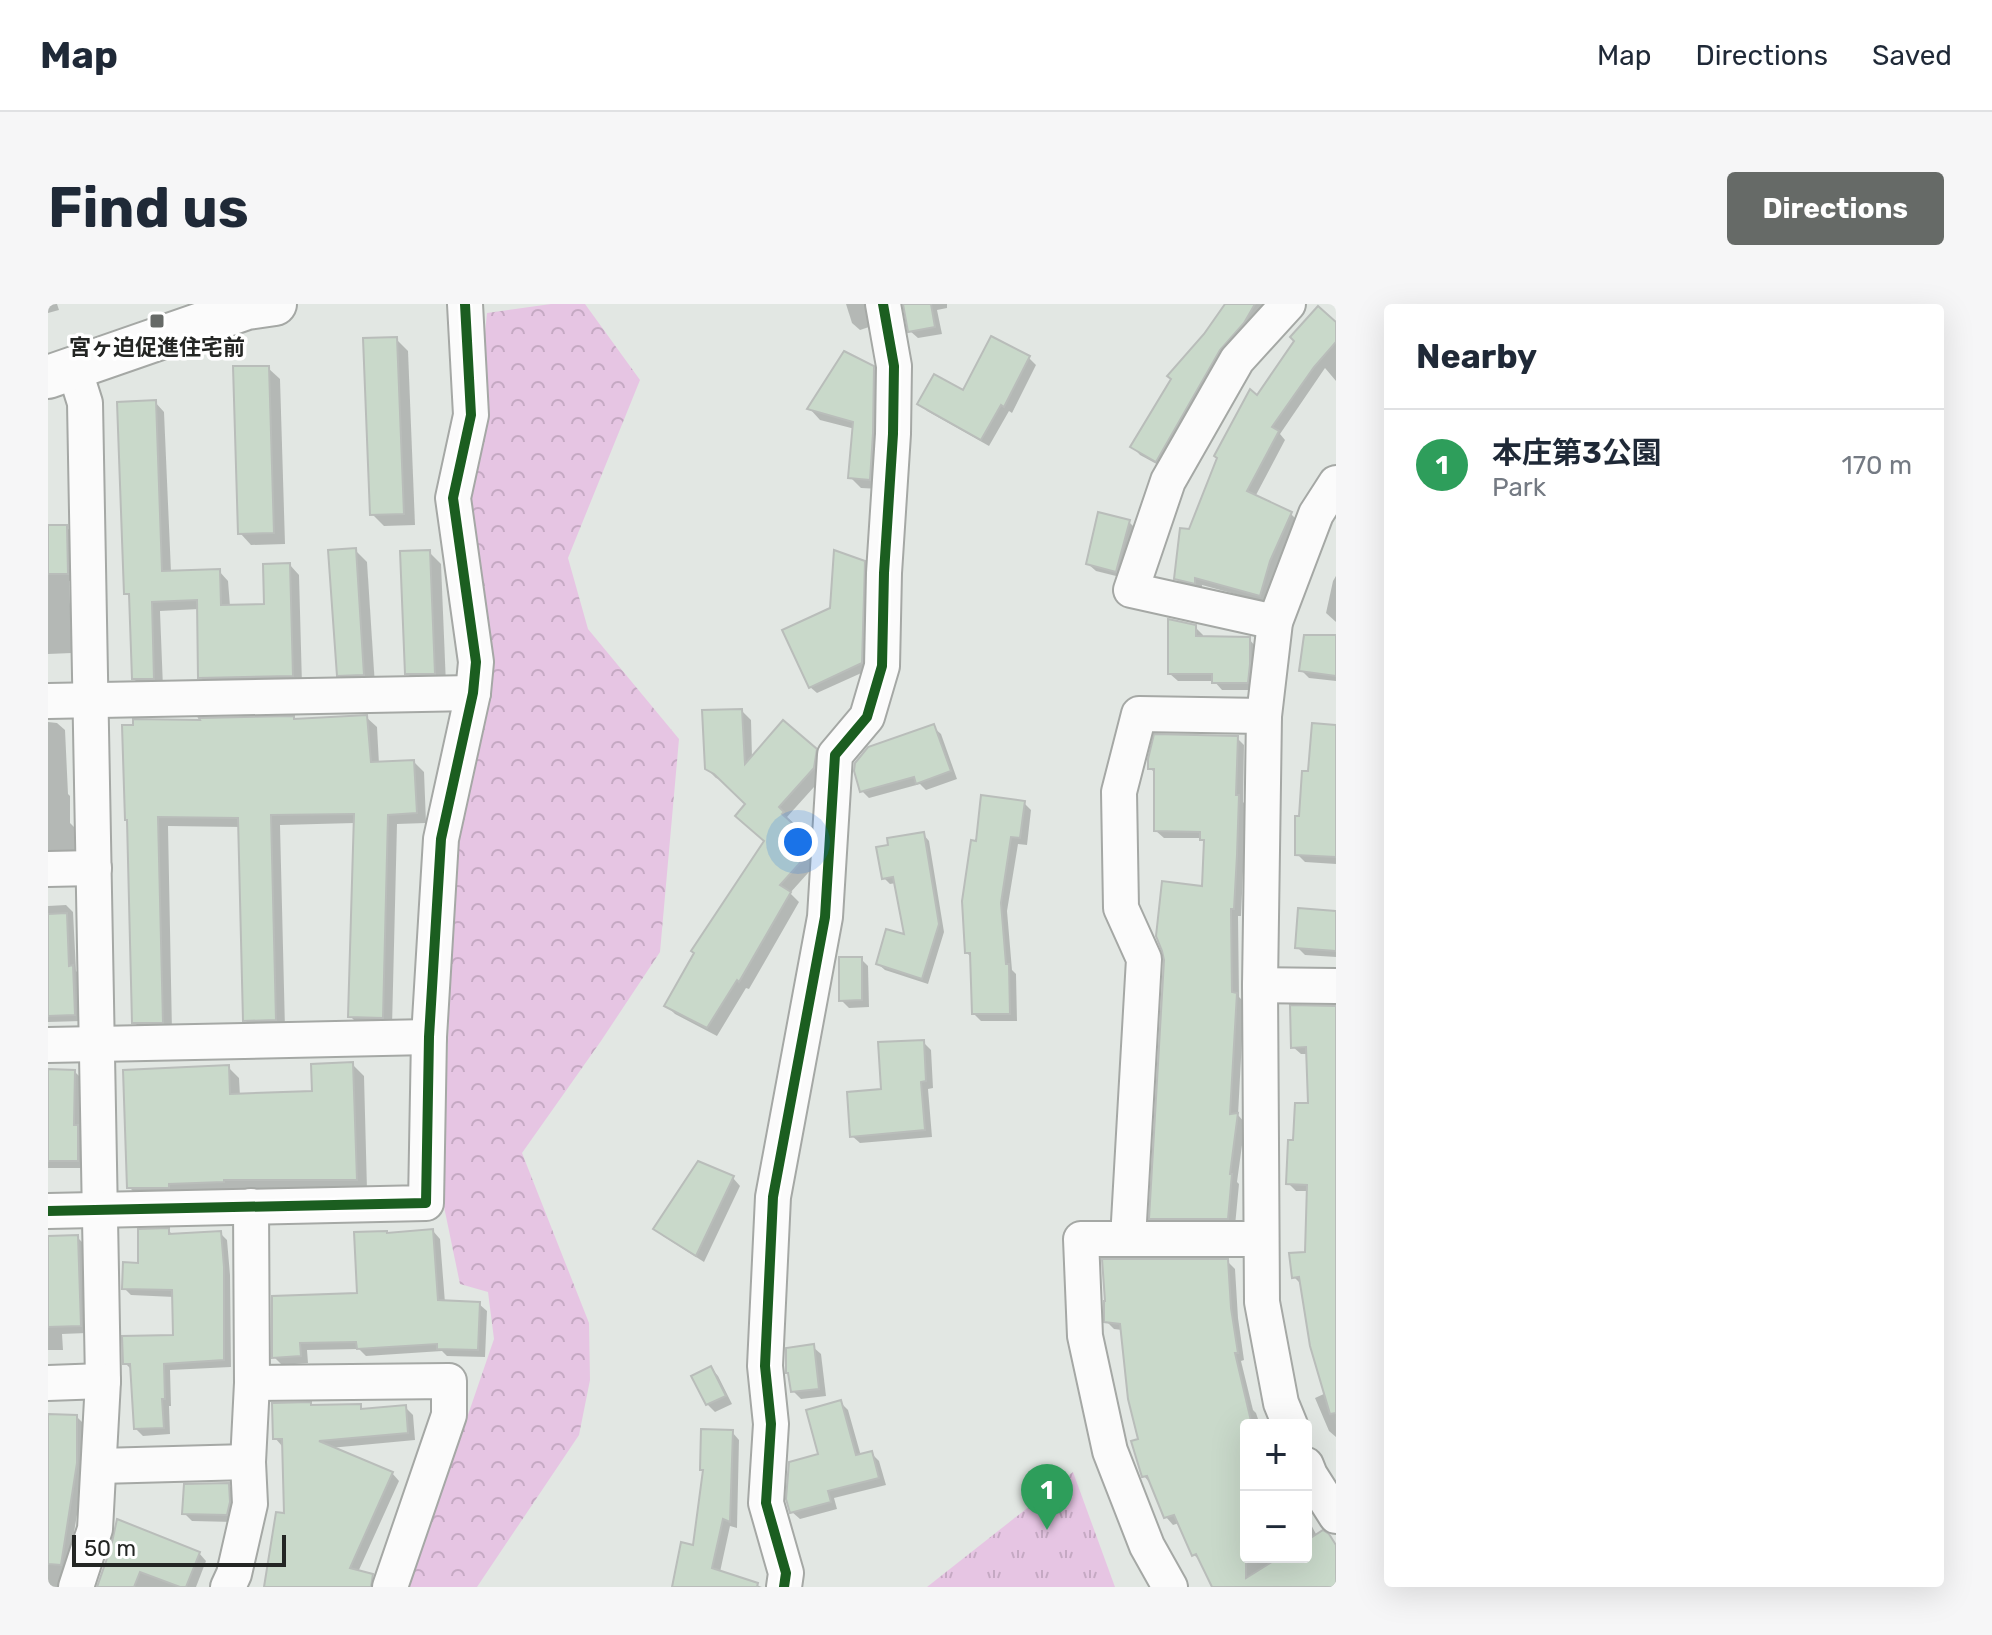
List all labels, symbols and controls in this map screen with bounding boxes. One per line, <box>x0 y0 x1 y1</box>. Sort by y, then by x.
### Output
text: Map <box>40 32 118 78</box>
text: Map <box>1597 39 1651 72</box>
text: Directions <box>1695 39 1828 72</box>
text: Saved <box>1872 39 1952 72</box>
button: Directions <box>1727 172 1944 245</box>
text: Find us <box>48 175 249 241</box>
marker: 宮ヶ迫促進住宅前 <box>148 312 166 330</box>
place label: 宮ヶ迫促進住宅前 <box>69 334 245 361</box>
text: Nearby <box>1416 336 1537 377</box>
text: 本庄第3公園 <box>1492 435 1662 471</box>
text: 1 <box>1436 450 1448 481</box>
text: 170 m <box>1842 450 1912 481</box>
text: Park <box>1492 472 1546 503</box>
your location <box>778 822 818 862</box>
map controls <box>1240 1419 1312 1563</box>
button: + <box>1240 1419 1312 1491</box>
pin: 1 <box>1021 1464 1073 1530</box>
button: − <box>1240 1491 1312 1563</box>
scale bar <box>72 1531 286 1567</box>
text: 50 m <box>84 1535 136 1562</box>

